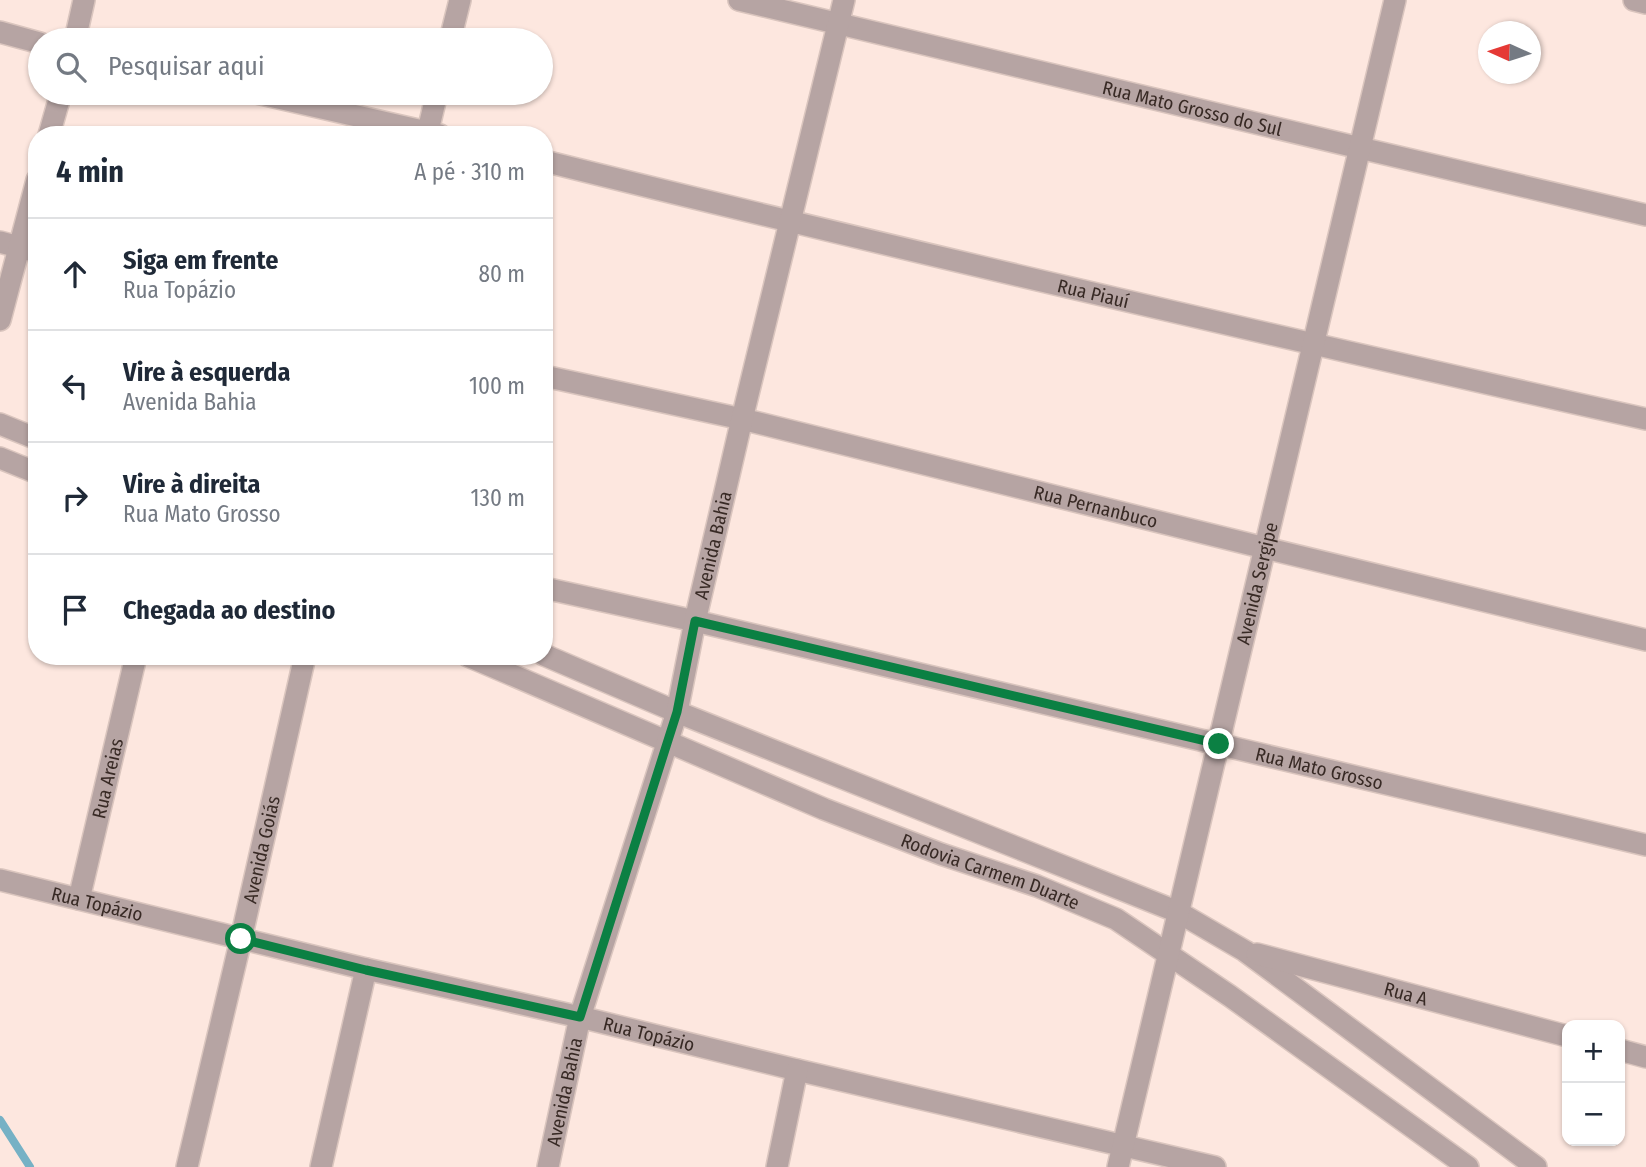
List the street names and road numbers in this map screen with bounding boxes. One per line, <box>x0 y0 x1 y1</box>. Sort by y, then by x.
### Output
street label: Rua Mato Grosso do Sul <box>1100 76 1284 141</box>
street label: Rua Piauí <box>1055 274 1131 313</box>
street label: Rua Pernanbuco <box>1031 480 1160 533</box>
street label: Avenida Bahia <box>689 489 737 602</box>
street label: Avenida Sergipe <box>1231 520 1283 647</box>
street label: Rua Areias <box>87 736 128 821</box>
street label: Rua Mato Grosso <box>1253 742 1385 795</box>
street label: Avenida Goiás <box>238 794 285 906</box>
street label: Rodovia Carmem Duarte <box>898 829 1083 914</box>
street label: Rua Topázio <box>49 882 145 926</box>
street label: Rua A <box>1382 977 1430 1011</box>
street label: Rua Topázio <box>601 1012 697 1057</box>
street label: Avenida Bahia <box>542 1035 587 1148</box>

